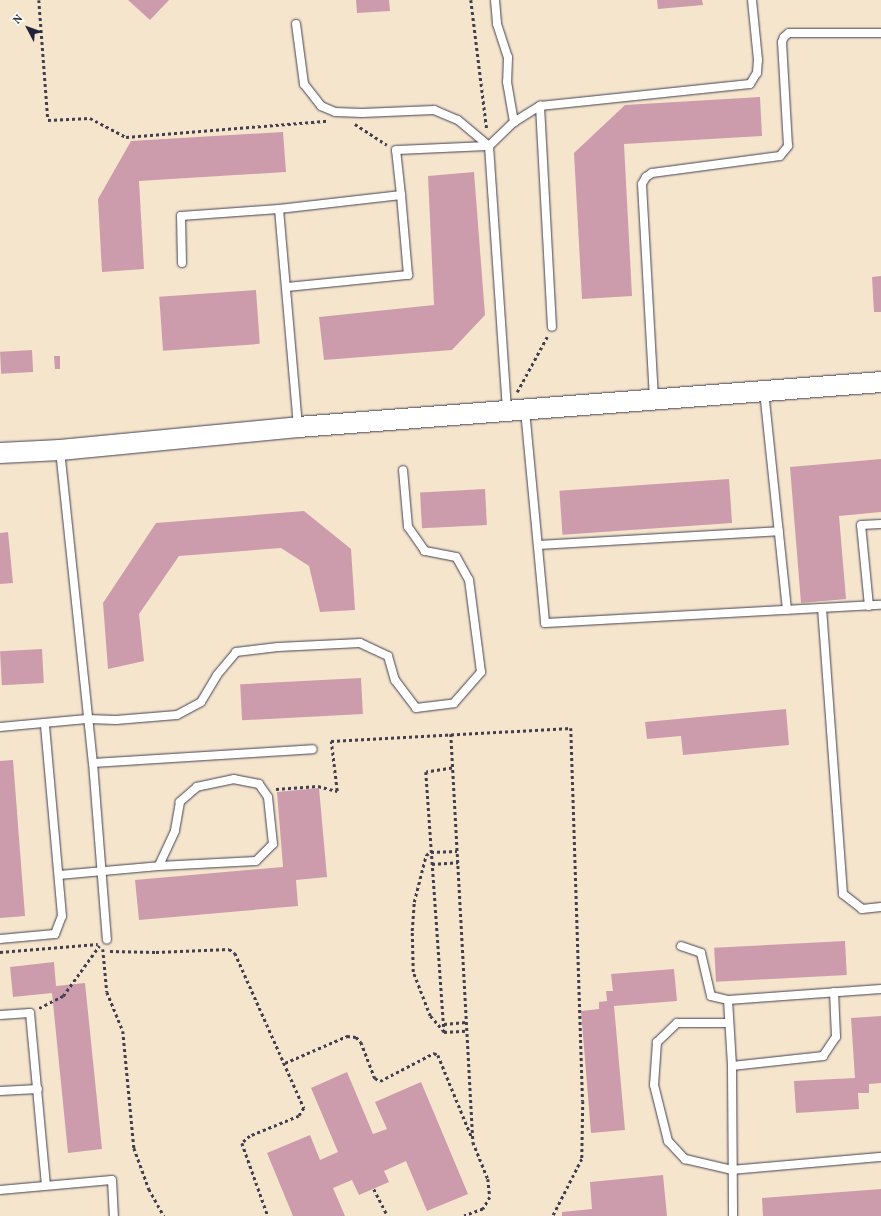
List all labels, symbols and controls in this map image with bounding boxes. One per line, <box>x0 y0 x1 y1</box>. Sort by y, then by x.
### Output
north arrow <box>8 8 48 48</box>
text: N <box>10 12 27 28</box>

